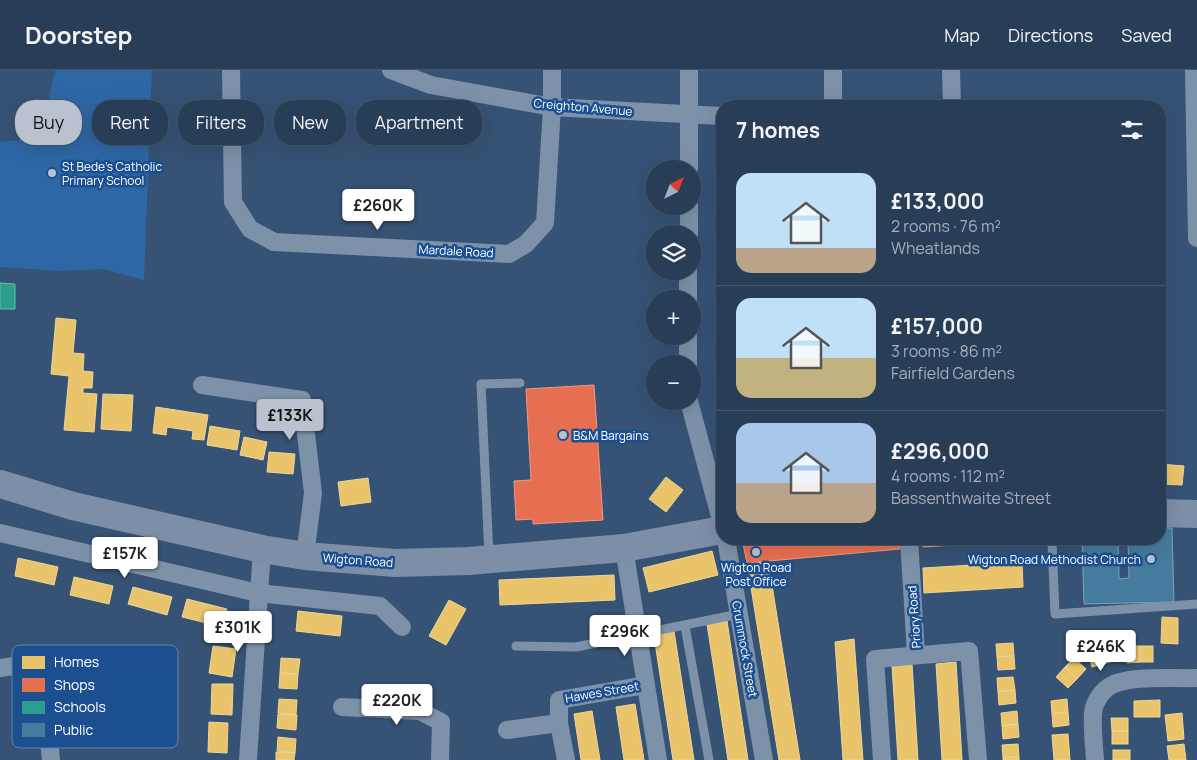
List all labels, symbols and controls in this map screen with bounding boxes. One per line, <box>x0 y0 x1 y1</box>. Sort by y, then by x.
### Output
text: Doorstep <box>25 18 132 51</box>
text: Map <box>944 23 980 47</box>
text: Directions <box>1008 23 1093 47</box>
text: Saved <box>1121 23 1172 47</box>
street label: Creighton Avenue <box>533 94 633 120</box>
chip: Buy <box>15 100 82 145</box>
chip: Rent <box>92 100 168 145</box>
chip: Filters <box>178 100 264 145</box>
chip: New <box>274 100 346 145</box>
chip: Apartment <box>356 100 482 145</box>
text: 7 homes <box>736 116 820 144</box>
icon: filters <box>1118 116 1146 144</box>
place label: St Bede's Catholic Primary School <box>62 158 162 189</box>
north arrow <box>646 160 701 215</box>
map controls <box>646 160 701 410</box>
marker: St Bede's Catholic Primary School <box>46 167 58 179</box>
text: £133,000 <box>891 187 984 215</box>
pin: £260K <box>343 189 413 231</box>
icon: home <box>776 193 836 253</box>
text: £260K <box>353 194 403 216</box>
text: 2 rooms · 76 m² <box>891 215 1001 237</box>
button: layers <box>646 225 701 280</box>
text: Wheatlands <box>891 237 980 259</box>
street label: Mardale Road <box>418 241 494 261</box>
button: + <box>646 290 701 345</box>
text: £157,000 <box>891 312 983 340</box>
icon: home <box>776 318 836 378</box>
text: 3 rooms · 86 m² <box>891 340 1002 362</box>
button: − <box>646 355 701 410</box>
text: Fairfield Gardens <box>891 362 1015 384</box>
pin: £133K <box>255 398 325 441</box>
text: £133K <box>267 404 313 426</box>
place label: B&M Bargains <box>573 427 649 444</box>
marker: B&M Bargains <box>557 429 569 441</box>
text: £296,000 <box>891 437 989 465</box>
icon: home <box>776 443 836 503</box>
text: 4 rooms · 112 m² <box>891 465 1005 487</box>
text: Bassenthwaite Street <box>891 487 1051 509</box>
pin: £157K <box>90 536 160 579</box>
text: £157K <box>103 542 147 564</box>
marker: Wigton Road Post Office <box>750 546 762 558</box>
street label: Wigton Road <box>322 549 394 571</box>
place label: Wigton Road Methodist Church <box>968 551 1141 568</box>
marker: Wigton Road Methodist Church <box>1145 553 1157 565</box>
place label: Wigton Road Post Office <box>721 559 791 590</box>
street label: Priory Road <box>903 585 925 649</box>
street label: Crummock Street <box>728 599 762 699</box>
pin: £301K <box>203 610 273 653</box>
pin: £296K <box>590 614 660 657</box>
text: £301K <box>215 616 261 638</box>
text: £296K <box>601 620 649 642</box>
pin: £246K <box>1066 630 1136 672</box>
text: £246K <box>1077 635 1125 657</box>
legend <box>12 645 178 748</box>
text: Homes <box>54 652 99 671</box>
text: Shops <box>54 675 95 694</box>
street label: Hawes Street <box>564 677 640 707</box>
pin: £220K <box>362 684 432 726</box>
text: £220K <box>372 689 422 711</box>
text: Schools <box>54 697 106 716</box>
text: Public <box>54 720 94 739</box>

